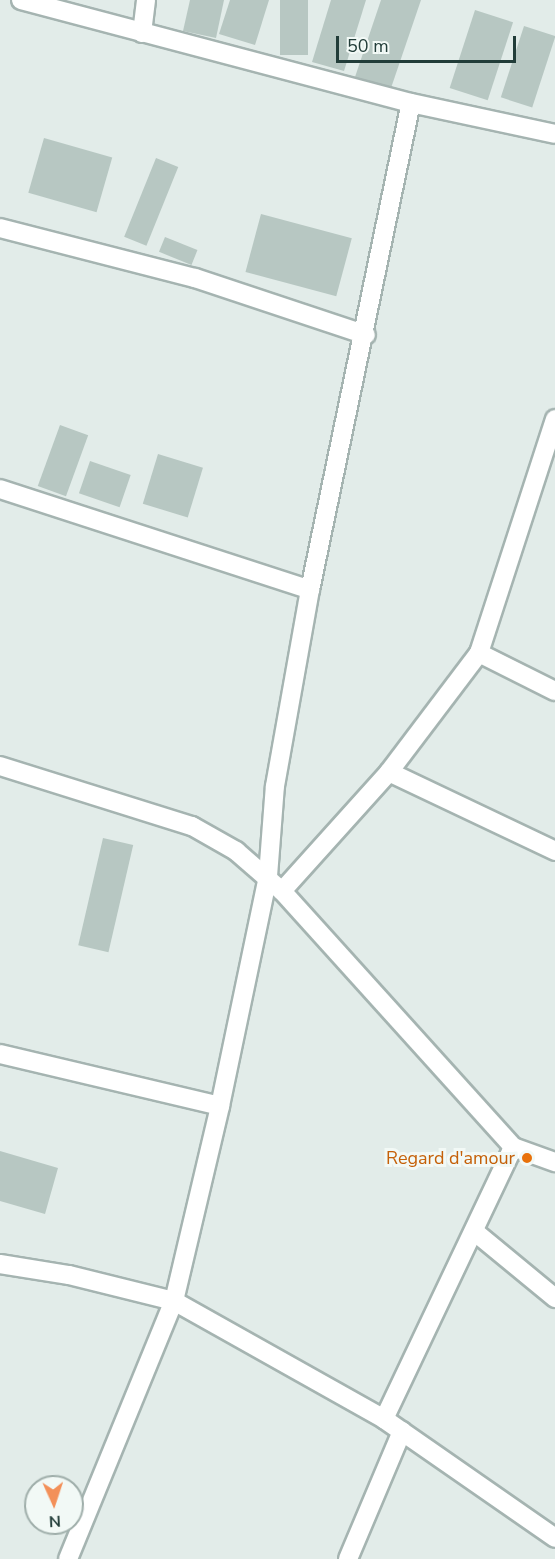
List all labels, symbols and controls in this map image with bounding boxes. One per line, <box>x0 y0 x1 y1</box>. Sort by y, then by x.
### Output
scale bar <box>339 24 519 62</box>
text: 50 m <box>347 34 389 58</box>
place label: Regard d'amour <box>386 1147 515 1169</box>
marker: Regard d'amour <box>520 1151 534 1165</box>
north arrow <box>24 1475 84 1535</box>
text: N <box>48 1510 61 1532</box>

